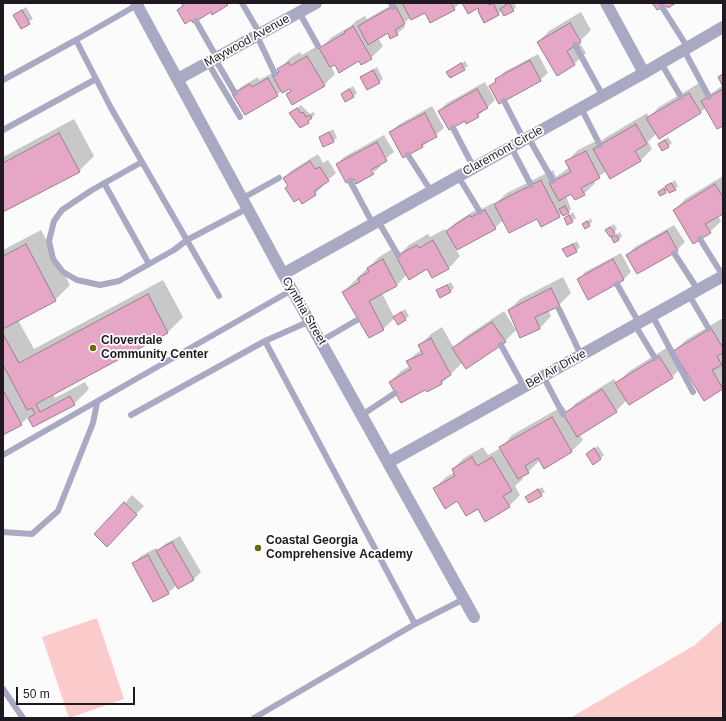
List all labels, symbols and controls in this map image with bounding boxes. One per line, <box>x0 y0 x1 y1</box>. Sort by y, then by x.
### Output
street label: Maywood Avenue <box>202 12 292 70</box>
street label: Claremont Circle <box>460 123 546 179</box>
street label: Cynthia Street <box>279 274 329 348</box>
place label: Cloverdale Community Center <box>101 334 208 362</box>
marker: Cloverdale Community Center <box>88 343 98 353</box>
street label: Bel Air Drive <box>523 347 589 391</box>
place label: Coastal Georgia Comprehensive Academy <box>266 534 413 562</box>
marker: Coastal Georgia Comprehensive Academy <box>253 543 263 553</box>
scale bar <box>18 679 137 705</box>
text: 50 m <box>23 687 50 701</box>

